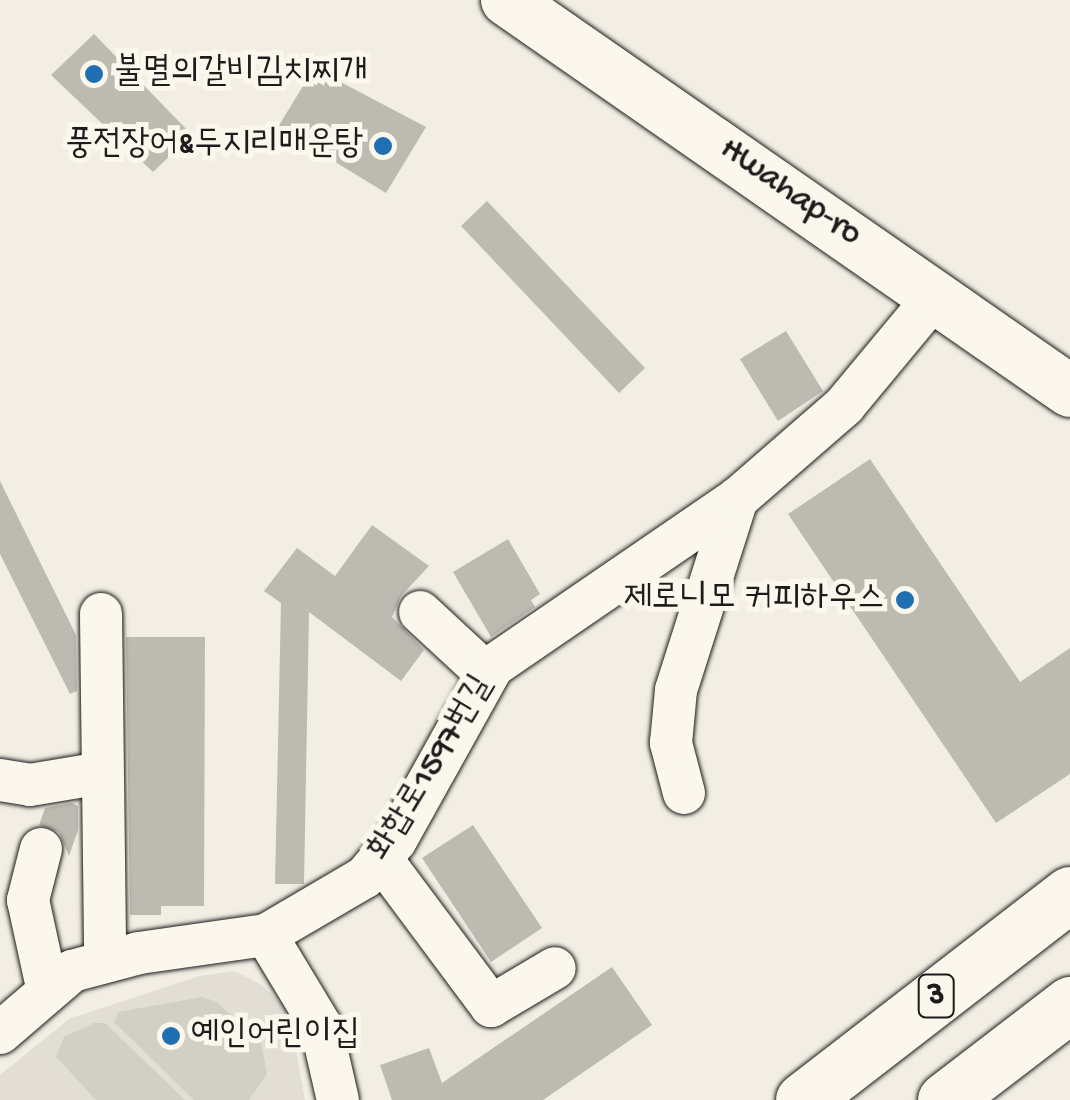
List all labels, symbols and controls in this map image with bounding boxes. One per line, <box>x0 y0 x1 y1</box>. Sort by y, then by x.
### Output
place label: 불멸의갈비김치찌개 <box>114 53 367 95</box>
marker: 불멸의갈비김치찌개 <box>83 63 105 85</box>
place label: 풍전장어&두지리매운탕 <box>65 125 363 167</box>
street label: Hwahap-ro <box>711 129 869 257</box>
marker: 풍전장어&두지리매운탕 <box>372 135 394 157</box>
place label: 제로니모 커피하우스 <box>623 579 885 621</box>
marker: 제로니모 커피하우스 <box>894 589 916 611</box>
street label: 화합로1597번길 <box>360 669 504 869</box>
road number: 3 <box>916 969 956 1023</box>
place label: 예인어린이집 <box>191 1015 360 1057</box>
marker: 예인어린이집 <box>160 1025 182 1047</box>

